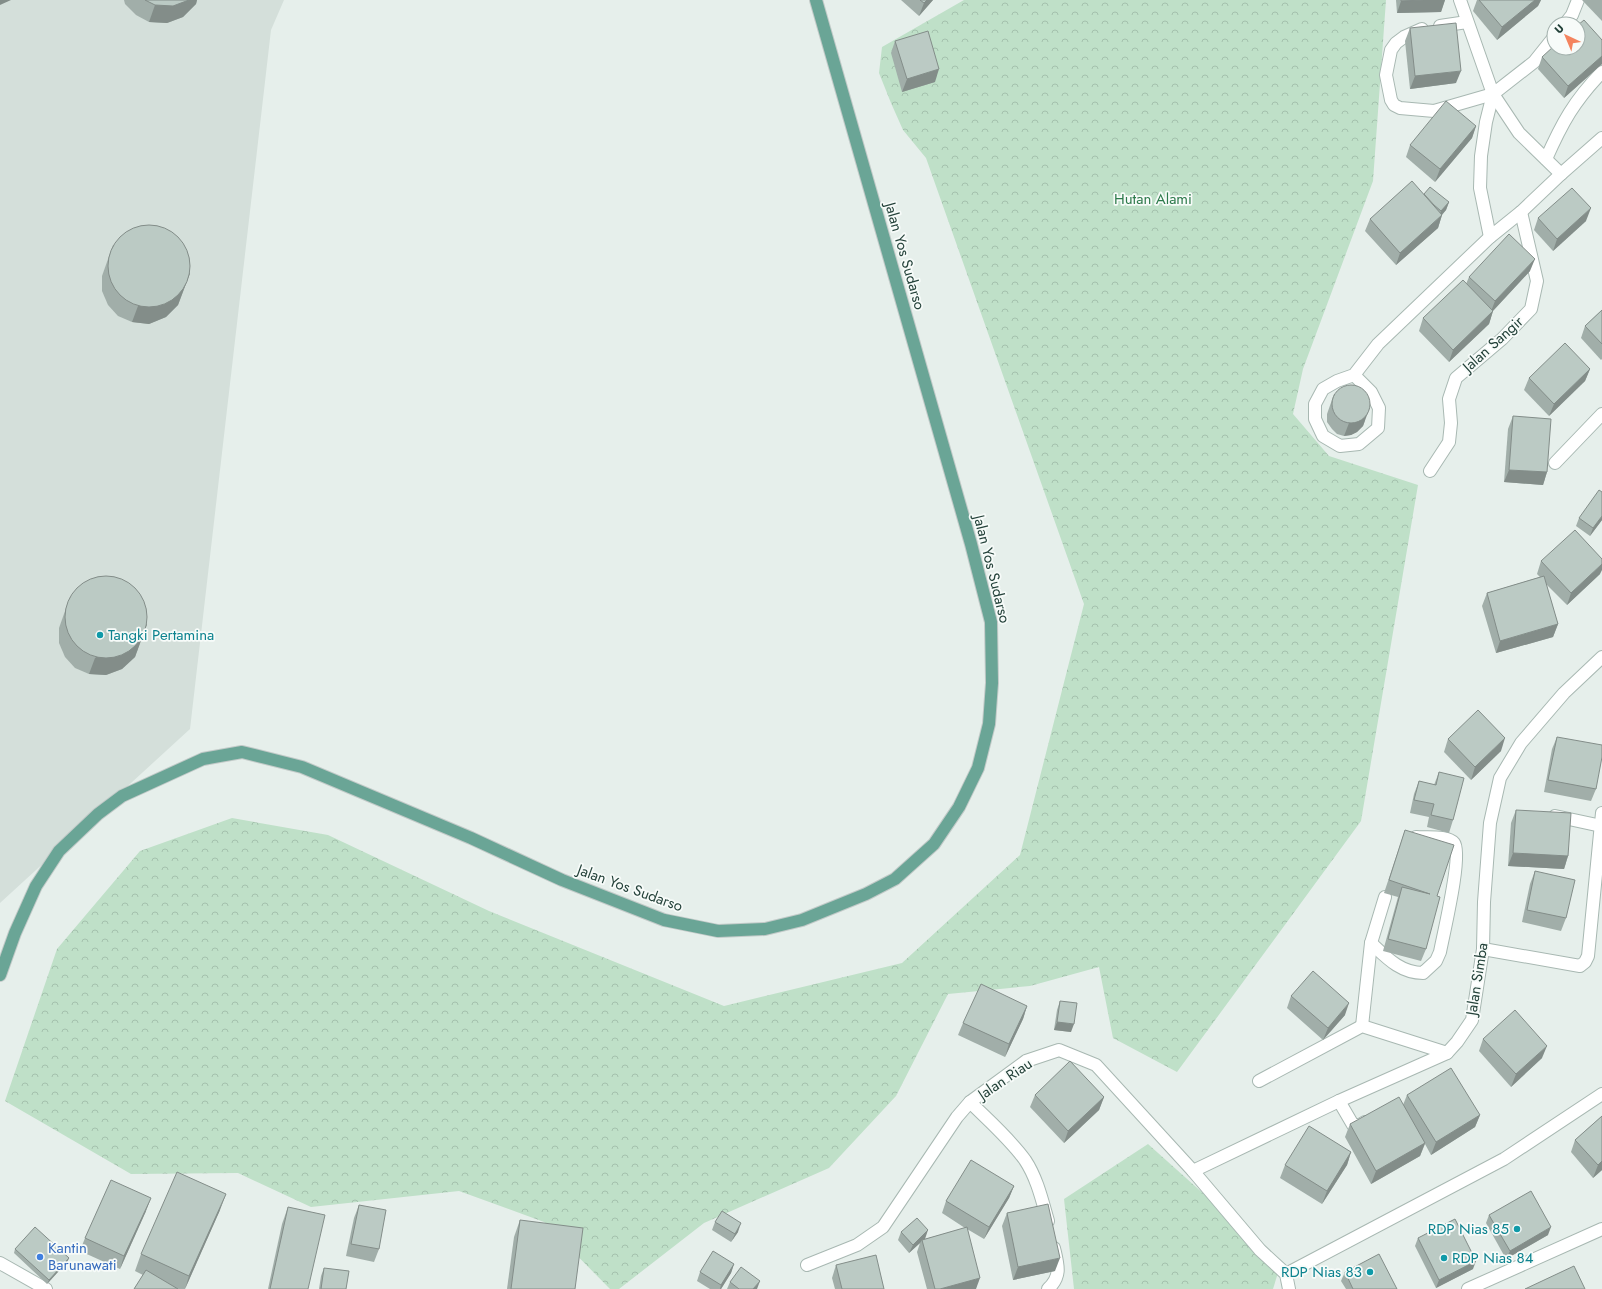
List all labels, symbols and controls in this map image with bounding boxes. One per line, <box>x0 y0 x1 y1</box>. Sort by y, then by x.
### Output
north arrow <box>1546 16 1586 56</box>
text: U <box>1551 20 1567 37</box>
park label: Hutan Alami <box>1114 188 1192 210</box>
street label: Jalan Yos Sudarso <box>879 198 931 312</box>
street label: Jalan Sangir <box>1456 310 1529 379</box>
street label: Jalan Yos Sudarso <box>967 511 1016 625</box>
place label: Tangki Pertamina <box>108 624 214 646</box>
marker: Tangki Pertamina <box>95 630 105 640</box>
street label: Jalan Yos Sudarso <box>572 858 686 917</box>
street label: Jalan Simba <box>1460 941 1494 1019</box>
street label: Jalan Riau <box>972 1053 1037 1106</box>
place label: RDP Nias 85 <box>1428 1218 1509 1240</box>
marker: RDP Nias 85 <box>1512 1224 1522 1234</box>
place label: Kantin Barunawati <box>48 1237 117 1276</box>
place label: RDP Nias 84 <box>1452 1247 1534 1269</box>
marker: Kantin Barunawati <box>35 1252 45 1262</box>
marker: RDP Nias 84 <box>1439 1253 1449 1263</box>
place label: RDP Nias 83 <box>1281 1261 1362 1283</box>
marker: RDP Nias 83 <box>1365 1267 1375 1277</box>

